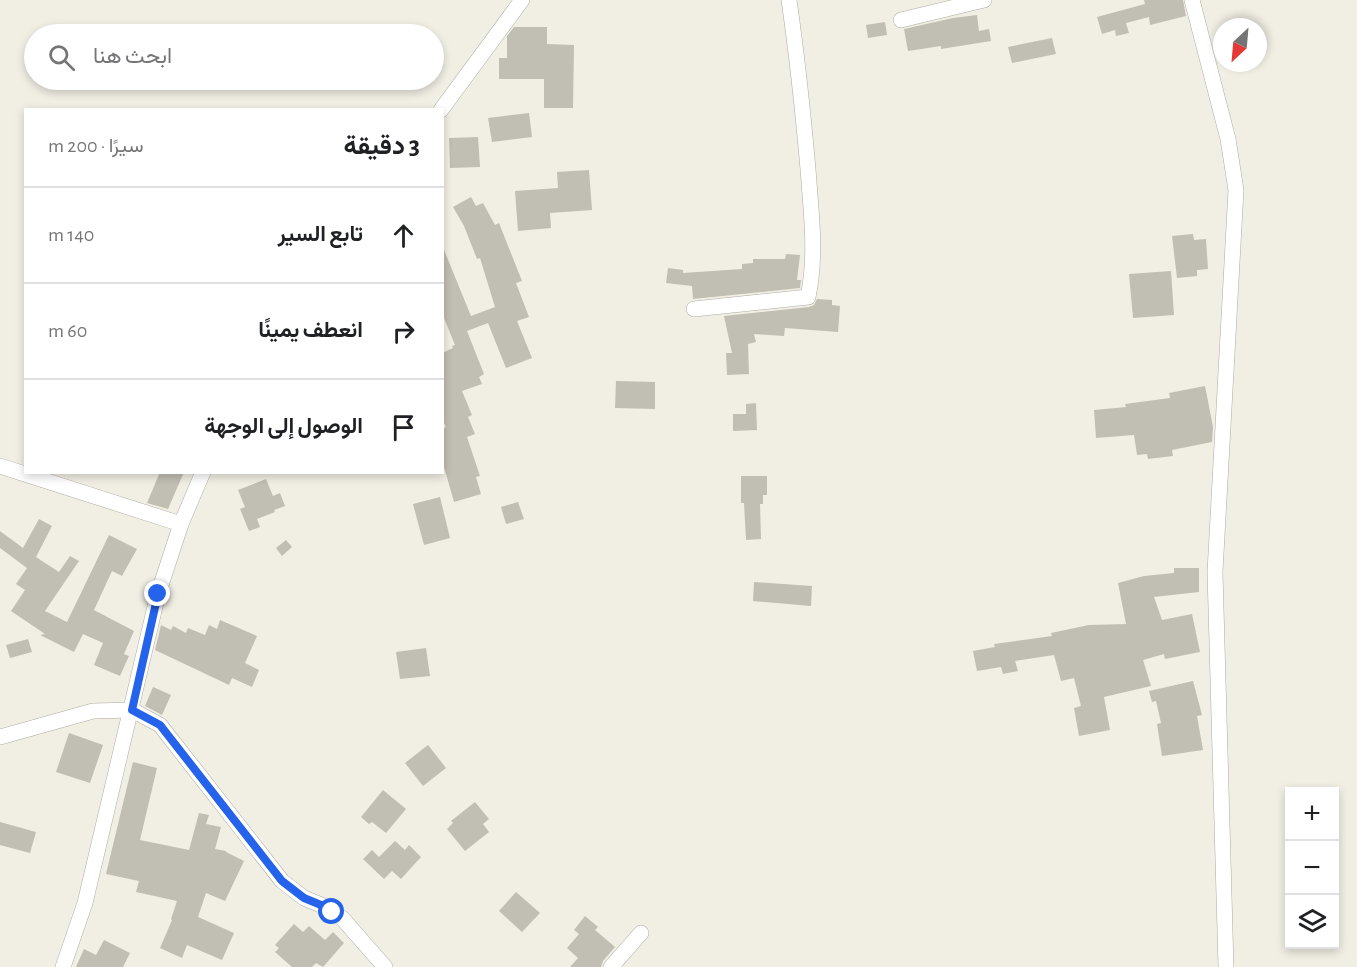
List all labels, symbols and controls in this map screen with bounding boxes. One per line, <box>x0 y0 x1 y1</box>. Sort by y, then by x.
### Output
north arrow <box>1213 18 1267 72</box>
search box <box>24 24 444 90</box>
icon: search <box>45 41 78 74</box>
text: ابحث هنا <box>93 45 172 67</box>
text: 3 دقيقة <box>344 133 420 159</box>
text: سيرًا · 200 m <box>48 136 143 156</box>
icon: ahead <box>387 219 420 252</box>
text: تابع السير <box>278 223 363 245</box>
text: 140 m <box>48 225 94 245</box>
icon: right <box>387 315 420 348</box>
text: انعطف يمينًا <box>258 319 363 341</box>
text: 60 m <box>48 321 87 341</box>
icon: arrive <box>387 411 420 444</box>
text: الوصول إلى الوجهة <box>204 415 363 437</box>
route end <box>144 580 170 606</box>
map controls <box>1285 787 1339 949</box>
button: + <box>1285 787 1339 841</box>
button: − <box>1285 841 1339 895</box>
button: layers <box>1285 895 1339 949</box>
route start <box>318 898 344 924</box>

